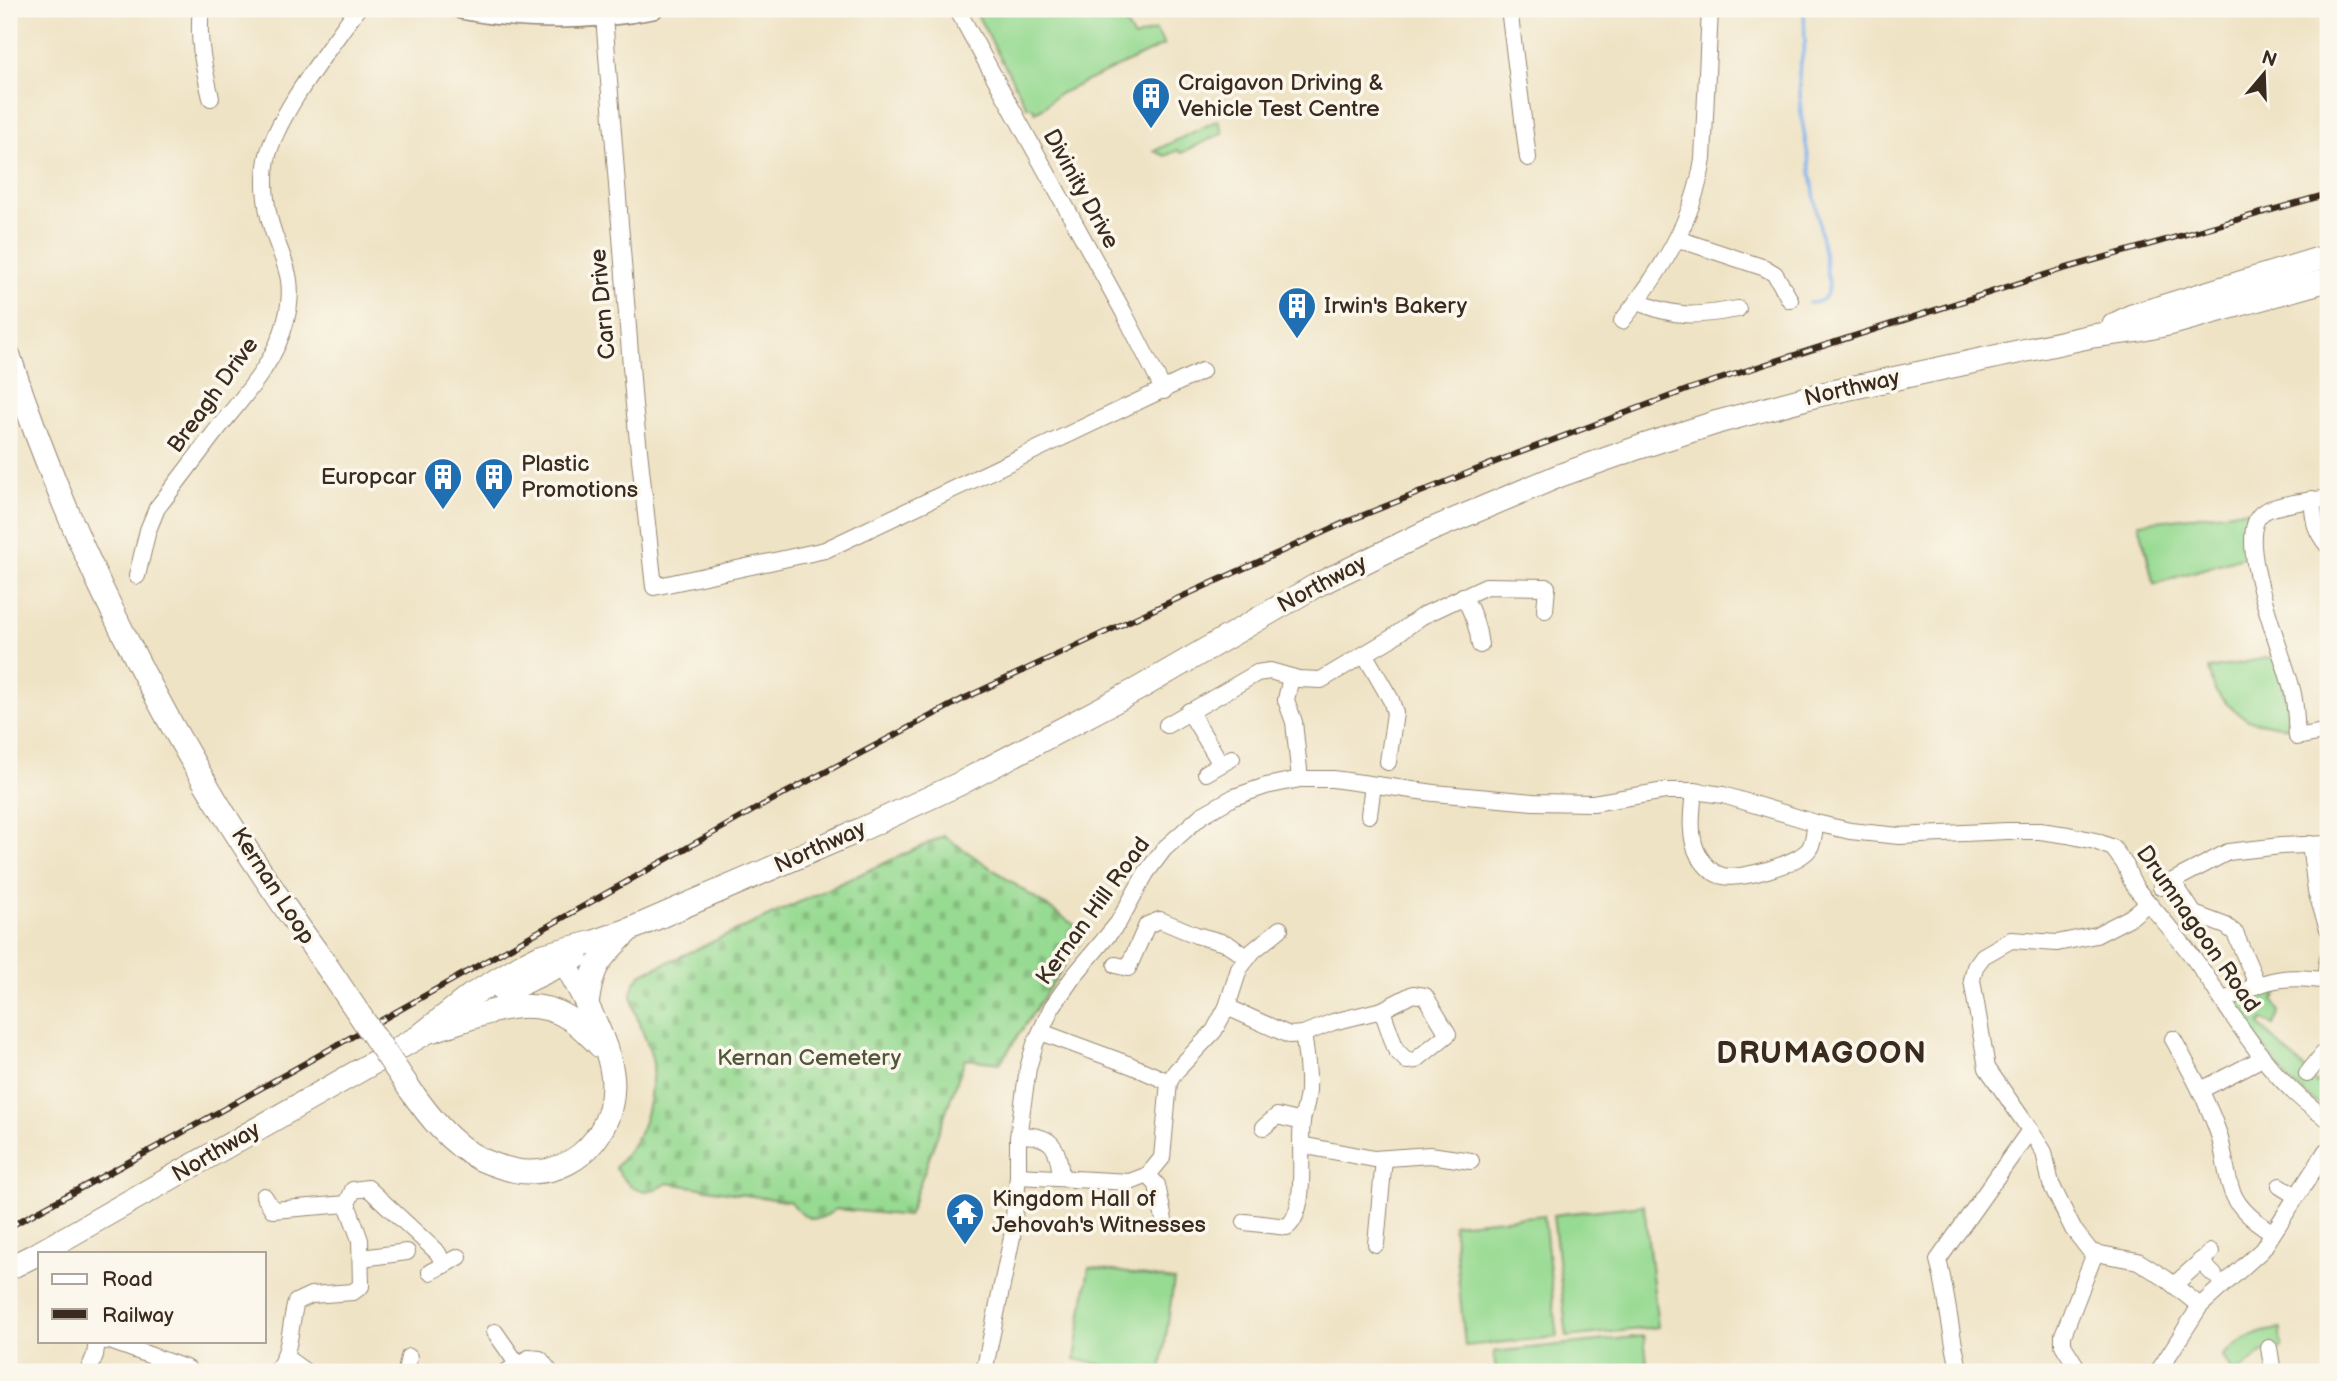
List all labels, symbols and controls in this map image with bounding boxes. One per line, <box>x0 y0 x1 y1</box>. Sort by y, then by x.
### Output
north arrow <box>2228 38 2298 108</box>
text: N <box>2259 46 2280 73</box>
place label: Craigavon Driving & Vehicle Test Centre <box>1178 69 1384 123</box>
building icon: Craigavon Driving & Vehicle Test Centre <box>1130 75 1172 130</box>
street label: Divinity Drive <box>1037 124 1125 254</box>
street label: Carn Drive <box>584 248 622 360</box>
building icon: Irwin's Bakery <box>1276 285 1318 340</box>
place label: Irwin's Bakery <box>1324 292 1468 320</box>
street label: Breagh Drive <box>162 332 264 458</box>
street label: Northway <box>1801 363 1903 413</box>
place label: Plastic Promotions <box>521 450 638 504</box>
building icon: Europcar <box>422 456 464 511</box>
building icon: Plastic Promotions <box>473 456 515 511</box>
place label: Europcar <box>321 463 417 491</box>
street label: Northway <box>1273 549 1372 619</box>
street label: Northway <box>770 814 871 880</box>
street label: Kernan Loop <box>225 822 321 950</box>
street label: Kernan Hill Road <box>1030 832 1156 990</box>
street label: Drumnagoon Road <box>2130 840 2266 1018</box>
district label: DRUMAGOON <box>1716 1036 1928 1072</box>
park label: Kernan Cemetery <box>717 1044 902 1072</box>
street label: Northway <box>167 1115 266 1188</box>
place label: Kingdom Hall of Jehovah's Witnesses <box>992 1185 1206 1239</box>
temple icon: Kingdom Hall of Jehovah's Witnesses <box>944 1191 986 1246</box>
legend <box>38 1252 266 1342</box>
text: Road <box>102 1267 153 1292</box>
text: Railway <box>102 1303 174 1328</box>

